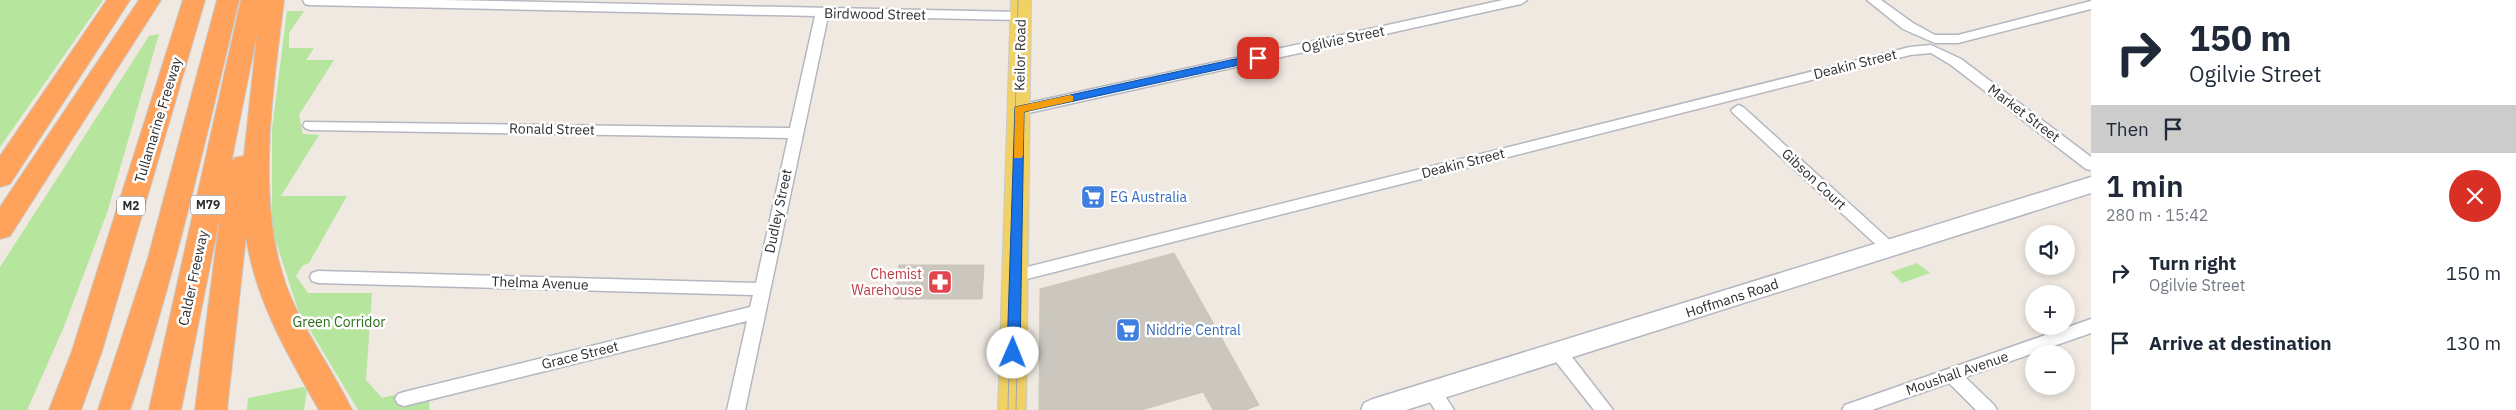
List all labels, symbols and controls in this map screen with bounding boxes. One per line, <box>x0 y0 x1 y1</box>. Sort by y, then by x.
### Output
street label: Birdwood Street <box>824 4 926 24</box>
text: 150 m <box>2189 15 2292 61</box>
street label: Keilor Road <box>1010 19 1030 91</box>
icon: right <box>2106 20 2171 85</box>
street label: Ogilvie Street <box>1300 21 1386 57</box>
pin <box>1237 37 1279 79</box>
icon: arrive <box>1244 44 1272 72</box>
street label: Deakin Street <box>1812 45 1899 83</box>
street label: Tullamarine Freeway <box>130 55 186 185</box>
text: Ogilvie Street <box>2189 59 2321 88</box>
street label: Market Street <box>1984 80 2064 146</box>
icon: arrive <box>2159 115 2187 143</box>
text: Then <box>2106 117 2149 141</box>
street label: Ronald Street <box>509 119 595 139</box>
street label: Deakin Street <box>1420 144 1507 182</box>
street label: Gibson Court <box>1778 145 1850 214</box>
text: 1 min <box>2106 166 2184 205</box>
street label: Dudley Street <box>760 167 796 255</box>
button: close <box>2449 170 2501 222</box>
supermarket icon: EG Australia <box>1080 184 1106 210</box>
place label: EG Australia <box>1110 188 1188 206</box>
road number: M79 <box>190 196 226 214</box>
road number: M2 <box>117 197 145 216</box>
text: 280 m · 15:42 <box>2106 205 2208 225</box>
map controls <box>2025 225 2075 395</box>
button: sound <box>2025 225 2075 275</box>
street label: Calder Freeway <box>174 229 212 327</box>
text: Turn right <box>2149 251 2236 275</box>
icon: right <box>2106 259 2134 287</box>
text: 150 m <box>2446 261 2501 285</box>
place label: Chemist Warehouse <box>851 265 922 299</box>
pharmacy icon: Chemist Warehouse <box>927 269 953 295</box>
street label: Thelma Avenue <box>491 272 589 294</box>
street label: Hoffmans Road <box>1683 275 1781 321</box>
text: Ogilvie Street <box>2149 275 2245 295</box>
button: + <box>2025 285 2075 335</box>
park label: Green Corridor <box>293 313 385 331</box>
supermarket icon: Niddrie Central <box>1115 317 1141 343</box>
place label: Niddrie Central <box>1146 321 1241 339</box>
position arrow <box>986 326 1038 378</box>
icon: arrive <box>2106 329 2134 357</box>
text: Arrive at destination <box>2149 331 2332 355</box>
text: 130 m <box>2446 331 2501 355</box>
street label: Grace Street <box>540 337 620 373</box>
button: − <box>2025 345 2075 395</box>
street label: Moushall Avenue <box>1903 347 2011 399</box>

